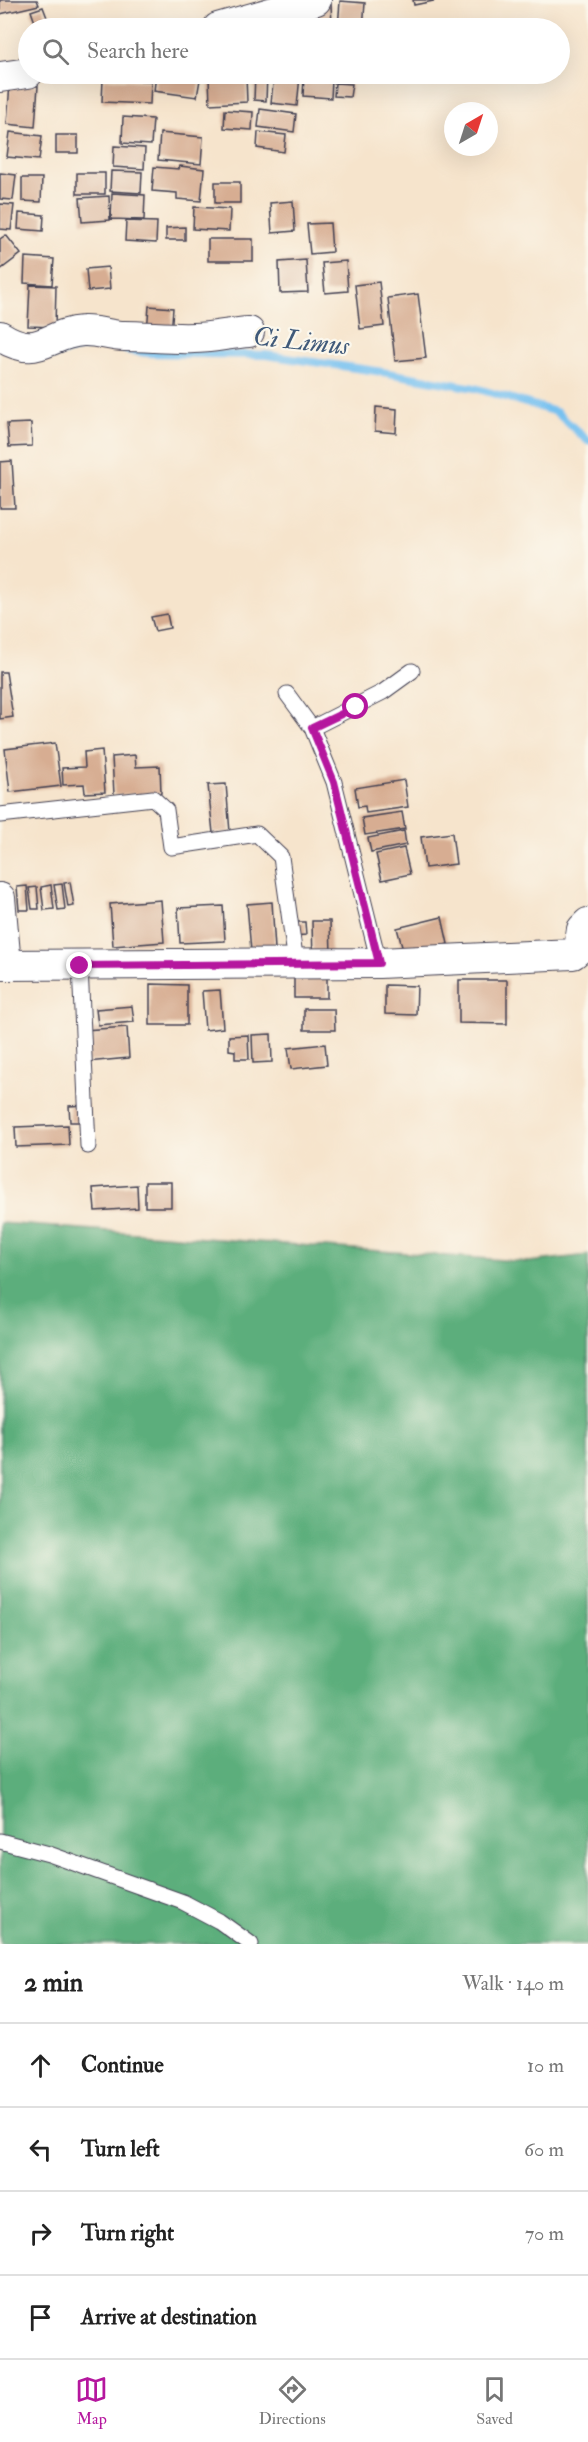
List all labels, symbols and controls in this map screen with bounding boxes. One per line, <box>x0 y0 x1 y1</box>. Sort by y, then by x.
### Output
search box <box>18 18 570 84</box>
icon: search <box>39 35 72 68</box>
text: Search here <box>87 37 189 65</box>
north arrow <box>444 102 498 156</box>
water label: Ci Limus <box>251 320 351 363</box>
route start <box>342 693 368 719</box>
route end <box>66 952 92 978</box>
text: 2 min <box>24 1967 83 1999</box>
text: Walk · 140 m <box>462 1971 564 1996</box>
icon: ahead <box>24 2049 57 2082</box>
text: Continue <box>81 2051 164 2079</box>
text: 10 m <box>527 2053 564 2078</box>
icon: left <box>24 2133 57 2166</box>
text: Turn left <box>81 2135 160 2163</box>
text: 60 m <box>524 2137 564 2162</box>
icon: right <box>24 2217 57 2250</box>
text: Turn right <box>81 2219 174 2247</box>
text: 70 m <box>525 2221 564 2246</box>
icon: arrive <box>24 2301 57 2334</box>
text: Arrive at destination <box>81 2303 257 2331</box>
tab: Map <box>75 2373 108 2429</box>
tab: Directions <box>259 2373 326 2429</box>
tab: Saved <box>476 2373 513 2429</box>

